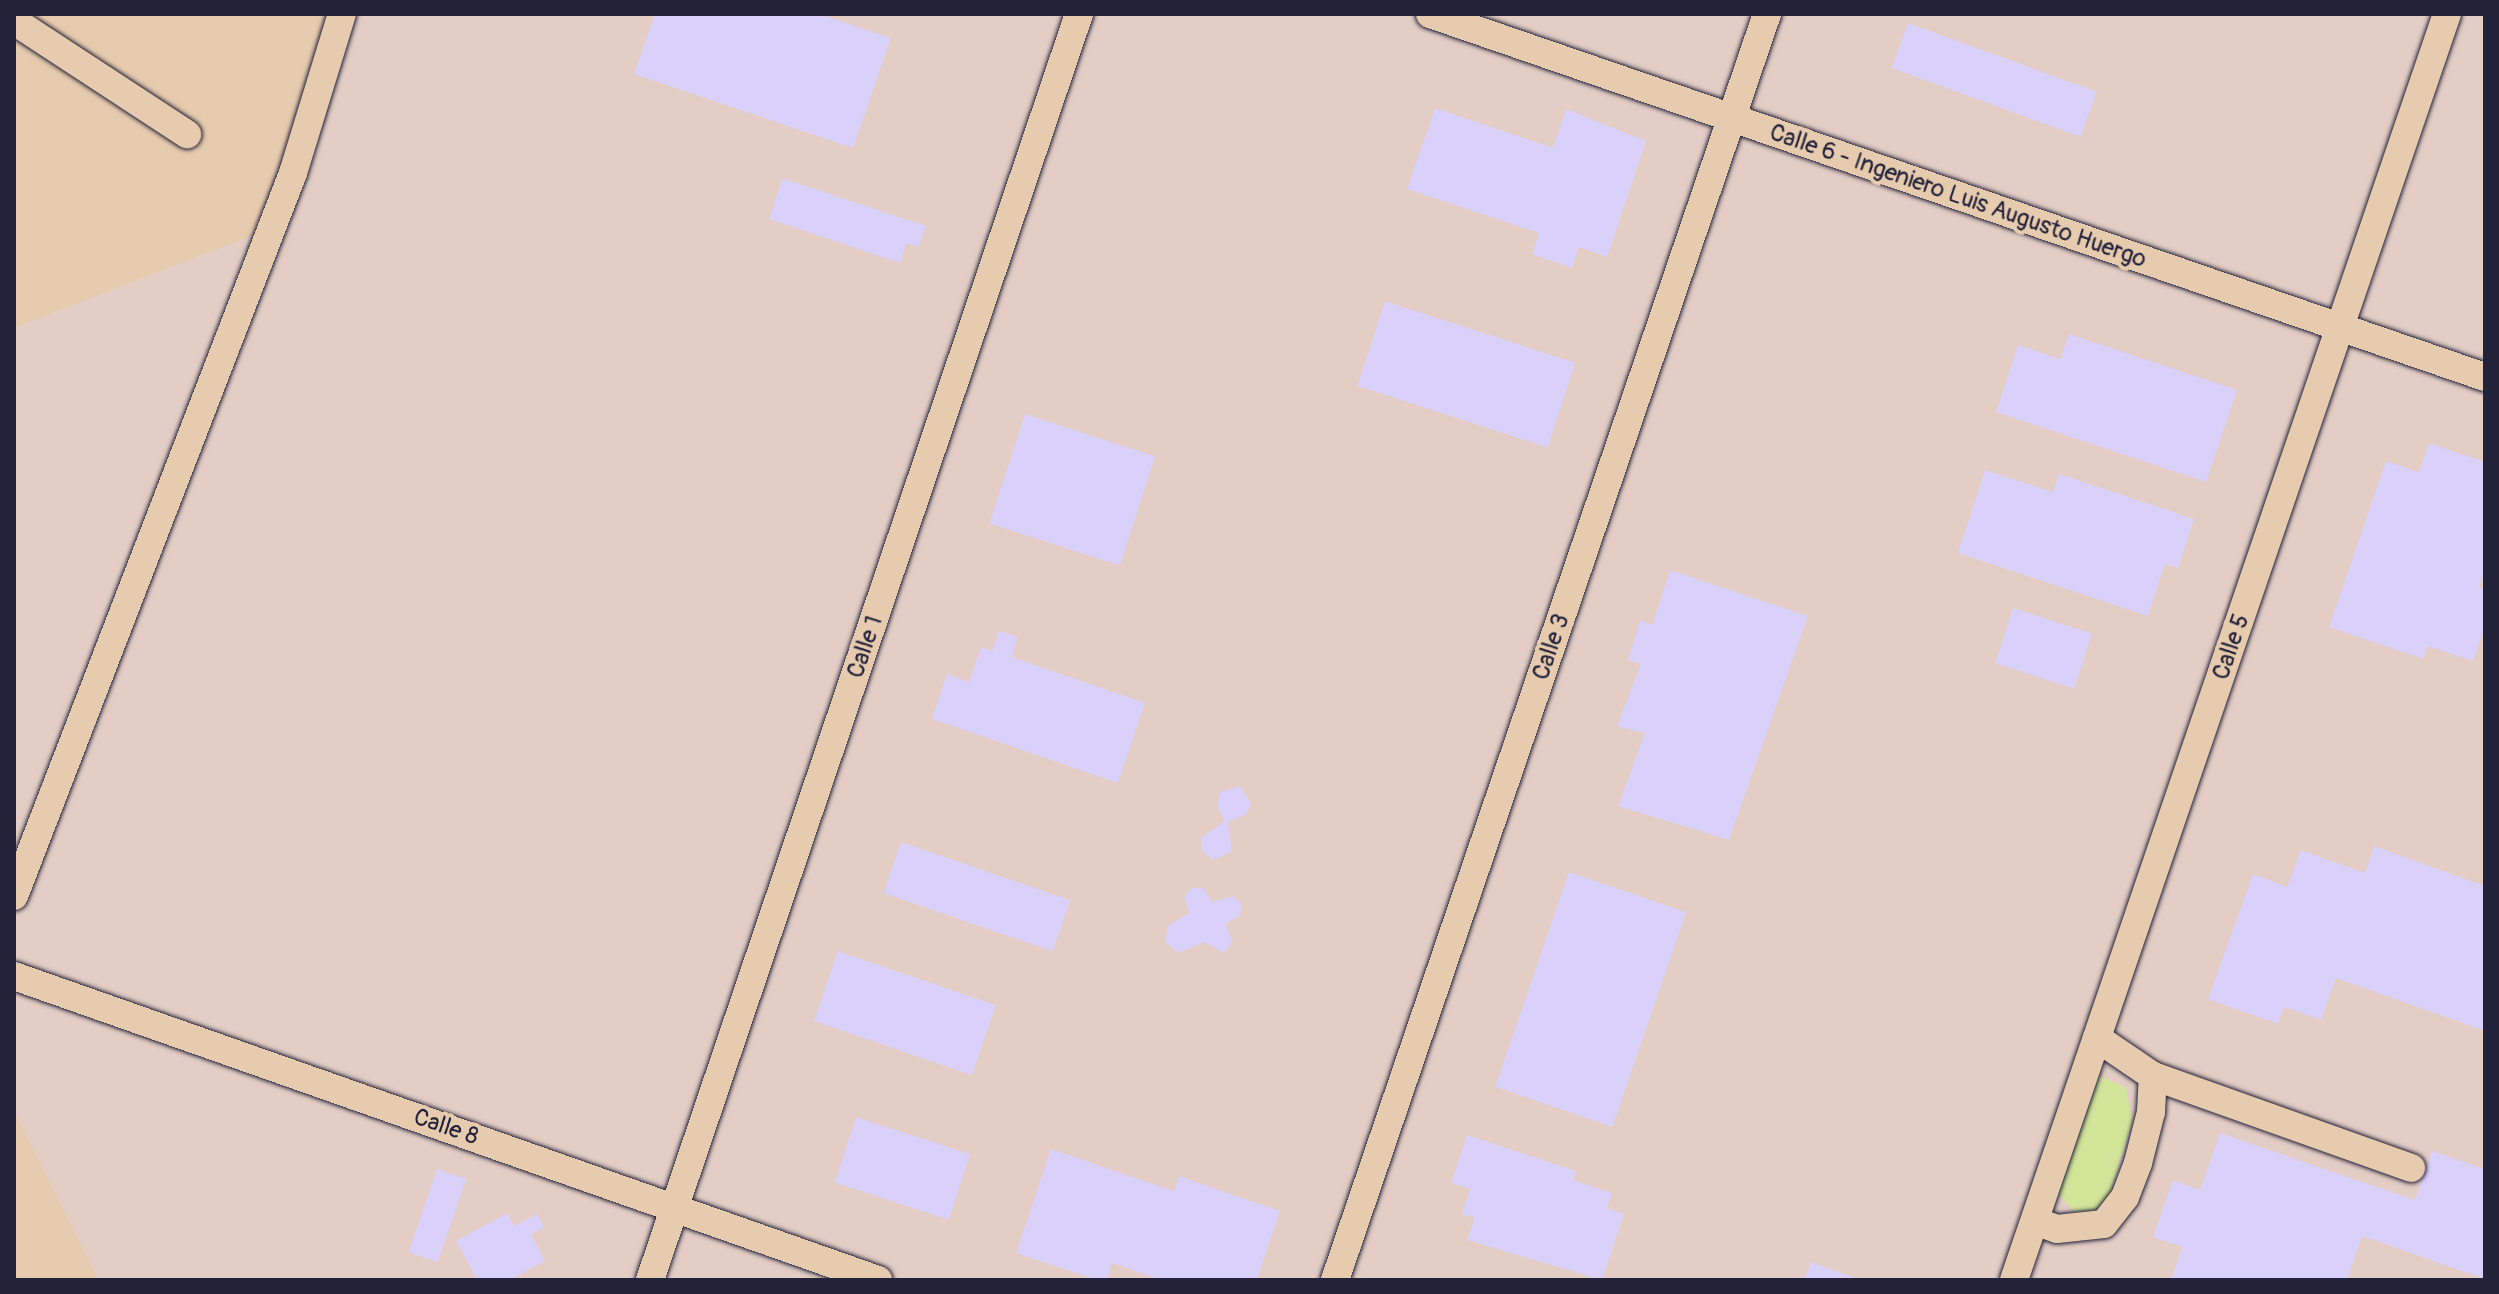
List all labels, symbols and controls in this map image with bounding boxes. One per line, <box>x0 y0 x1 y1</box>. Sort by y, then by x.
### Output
street label: Calle 6 - Ingeniero Luis Augusto Huergo <box>1766 118 2150 274</box>
street label: Calle 3 <box>1526 610 1576 684</box>
street label: Calle 5 <box>2206 610 2256 684</box>
street label: Calle 1 <box>841 612 889 682</box>
street label: Calle 8 <box>410 1103 482 1151</box>

